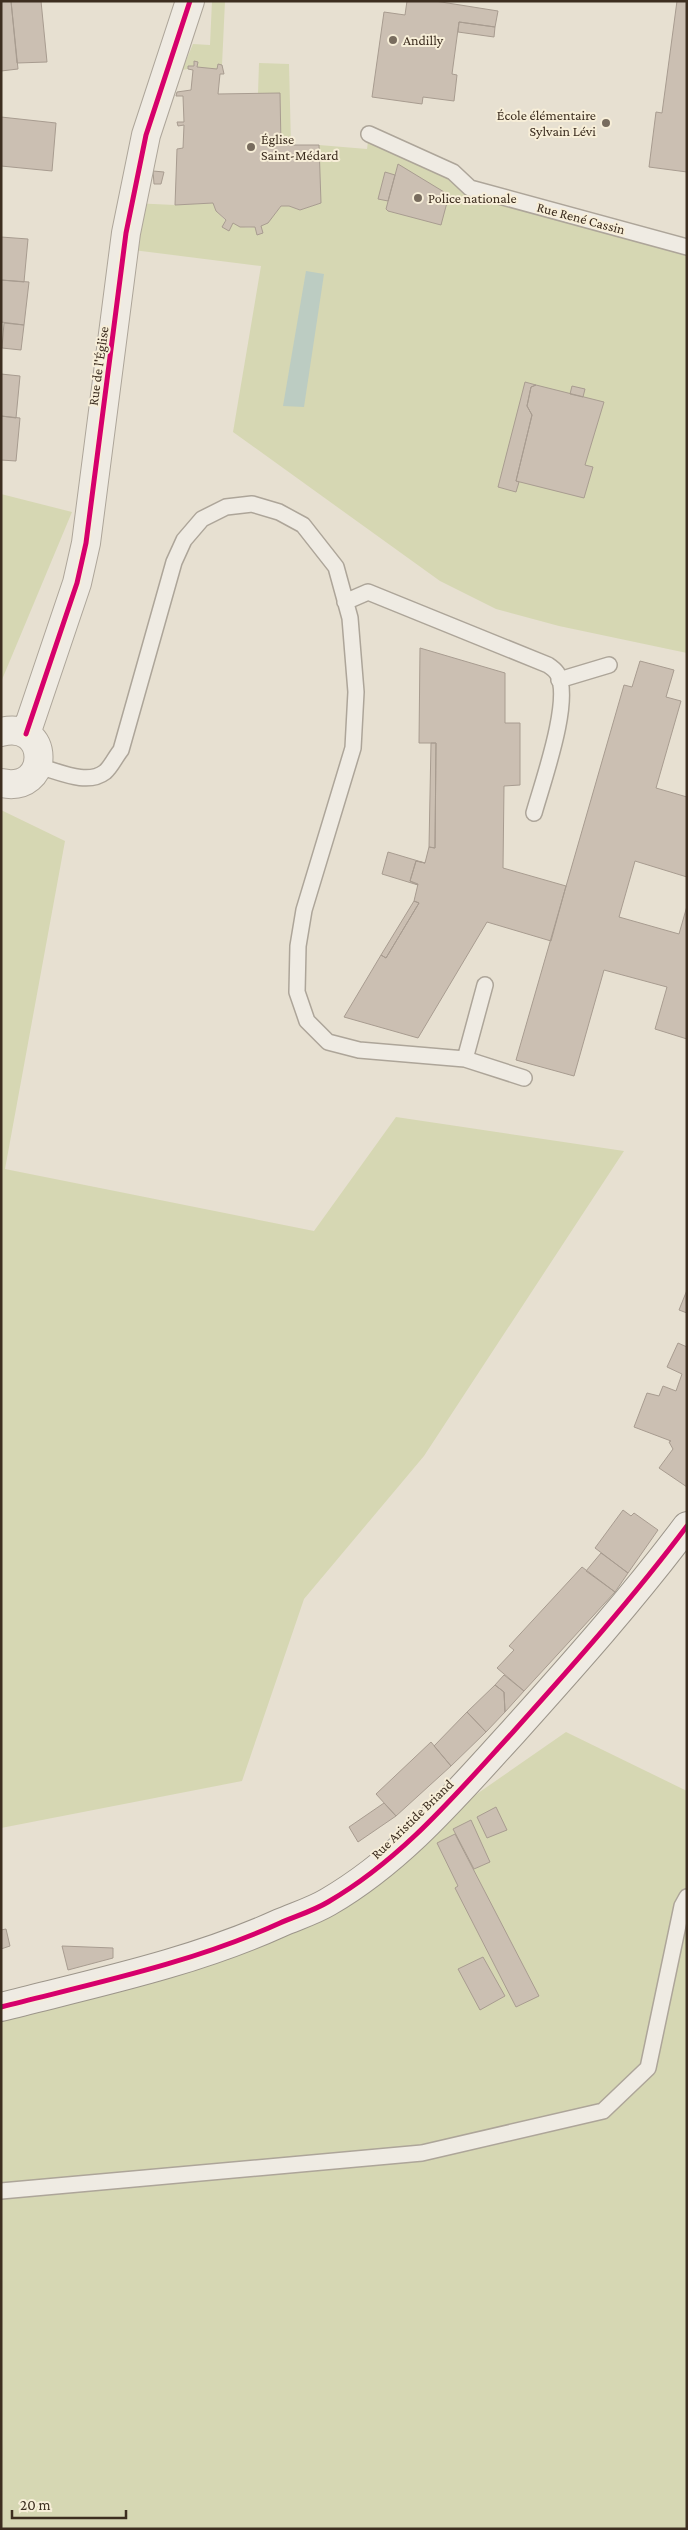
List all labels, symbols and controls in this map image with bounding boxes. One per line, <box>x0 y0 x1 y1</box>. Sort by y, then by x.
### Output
place label: Andilly <box>403 32 444 48</box>
marker: Andilly <box>387 34 399 46</box>
place label: École élémentaire Sylvain Lévi <box>497 107 596 139</box>
marker: École élémentaire Sylvain Lévi <box>600 117 612 129</box>
place label: Église Saint-Médard <box>261 131 339 163</box>
marker: Église Saint-Médard <box>245 141 257 153</box>
place label: Police nationale <box>428 190 517 206</box>
marker: Police nationale <box>412 192 424 204</box>
street label: Rue René Cassin <box>535 199 627 238</box>
street label: Rue de l'Église <box>85 325 111 407</box>
street label: Rue Aristide Briand <box>368 1775 457 1862</box>
scale bar <box>12 2488 126 2520</box>
text: 20 m <box>20 2497 51 2513</box>

